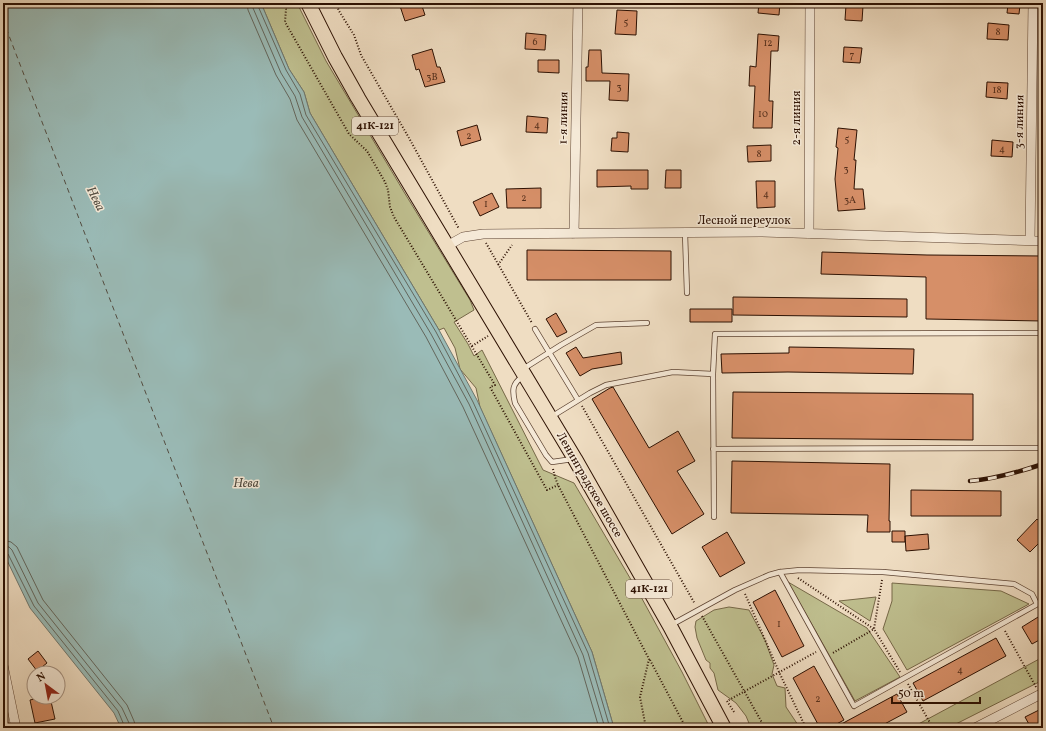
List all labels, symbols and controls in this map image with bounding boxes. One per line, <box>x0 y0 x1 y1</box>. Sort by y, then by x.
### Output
house number: 5 <box>624 15 629 29</box>
house number: 8 <box>995 25 1001 39</box>
house number: 6 <box>532 35 538 49</box>
house number: 12 <box>763 36 773 50</box>
house number: 7 <box>850 48 855 62</box>
house number: 3В <box>426 70 438 84</box>
house number: 3 <box>616 80 622 94</box>
house number: 18 <box>993 83 1001 97</box>
street label: 2-я линия <box>789 91 805 145</box>
street label: 1-я линия <box>556 92 572 144</box>
street label: 3-я линия <box>1012 95 1028 149</box>
house number: 10 <box>758 107 768 121</box>
road number: 41К-121 <box>352 117 398 135</box>
house number: 4 <box>534 118 540 132</box>
house number: 2 <box>466 129 472 143</box>
house number: 5 <box>845 132 850 146</box>
house number: 4 <box>999 142 1005 156</box>
house number: 8 <box>756 147 762 161</box>
house number: 3 <box>843 162 849 176</box>
water label: Нева <box>81 183 109 215</box>
house number: 4 <box>763 187 769 201</box>
house number: 2 <box>521 191 527 205</box>
house number: 3А <box>844 193 856 207</box>
house number: 1 <box>484 197 488 211</box>
street label: Лесной переулок <box>697 213 791 229</box>
street label: Ленинградское шоссе <box>552 429 626 541</box>
water label: Нева <box>233 475 259 493</box>
road number: 41К-121 <box>626 580 672 598</box>
house number: 1 <box>777 617 781 631</box>
house number: 4 <box>957 663 963 677</box>
north arrow <box>26 665 66 705</box>
text: N <box>34 669 49 686</box>
scale bar <box>892 679 980 705</box>
text: 50 m <box>898 686 924 702</box>
house number: 2 <box>815 692 821 706</box>

